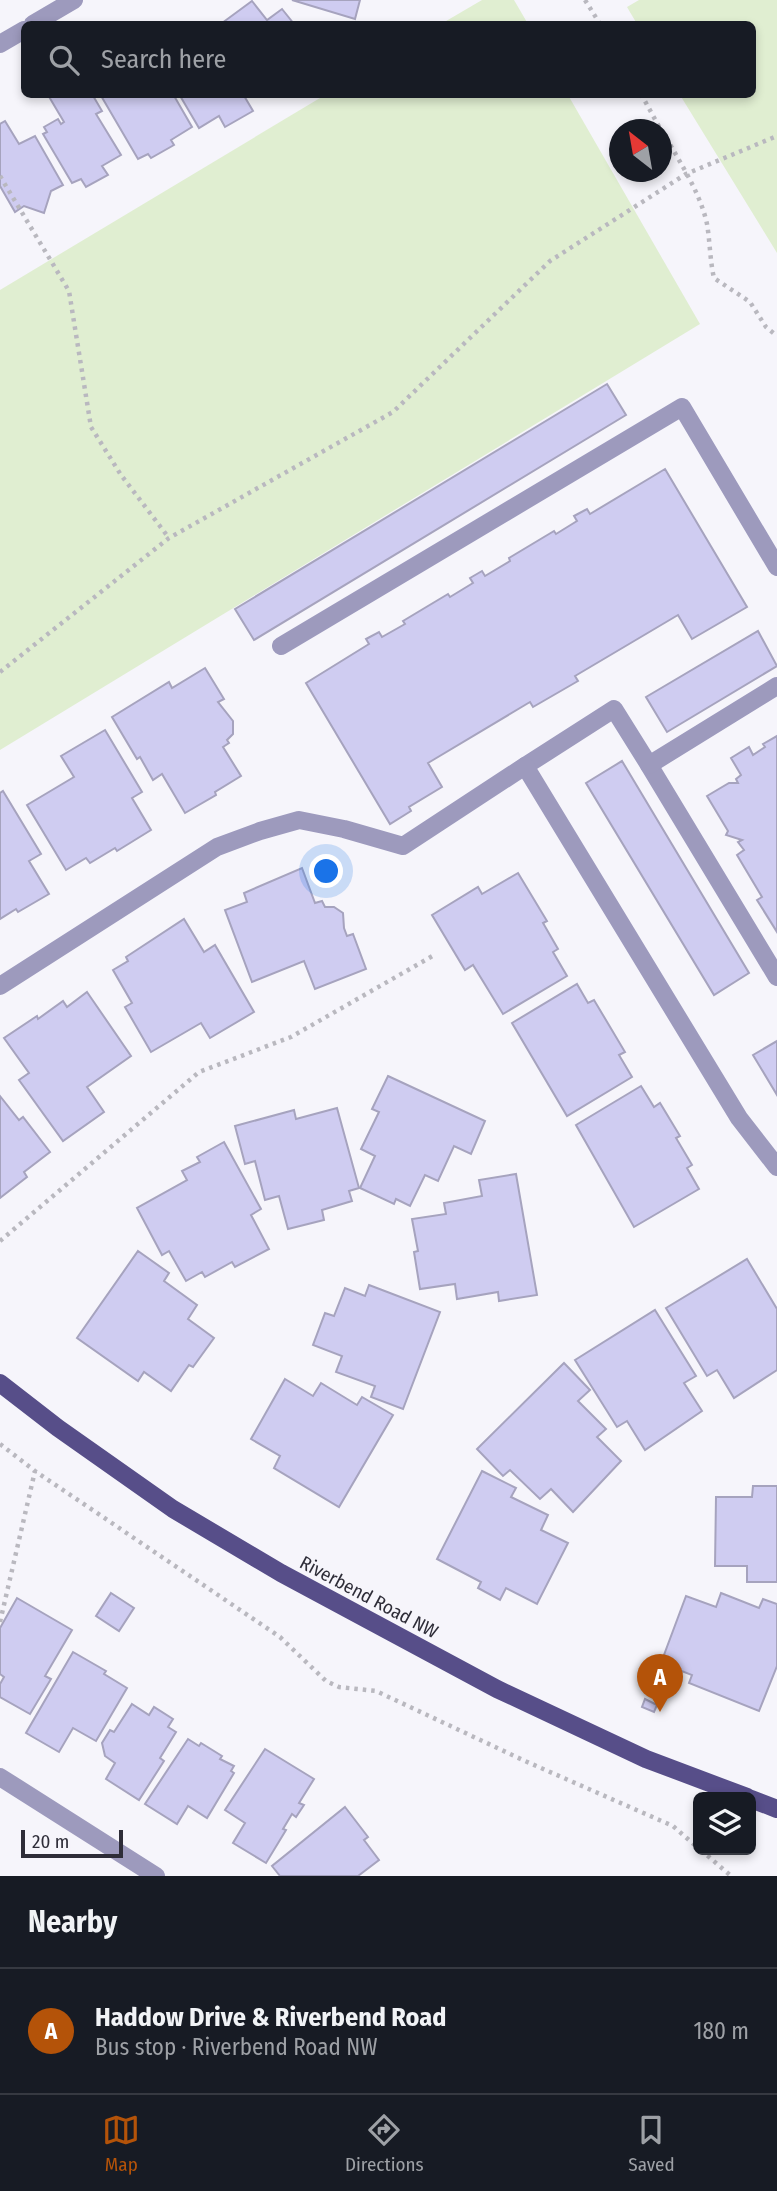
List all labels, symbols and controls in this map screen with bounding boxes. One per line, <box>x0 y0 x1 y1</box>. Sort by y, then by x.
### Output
search box <box>21 21 756 98</box>
icon: search <box>45 41 83 79</box>
text: Search here <box>101 44 226 75</box>
north arrow <box>609 119 672 182</box>
your location <box>309 854 343 888</box>
street label: Riverbend Road NW <box>296 1551 442 1643</box>
pin: A <box>637 1654 683 1712</box>
map controls <box>693 1792 756 1855</box>
button: layers <box>693 1792 756 1855</box>
scale bar <box>21 1827 122 1859</box>
text: 20 m <box>32 1830 69 1853</box>
text: Nearby <box>28 1904 117 1940</box>
text: Haddow Drive & Riverbend Road <box>95 2002 446 2033</box>
text: A <box>45 2017 57 2045</box>
text: 180 m <box>693 2017 749 2045</box>
text: Bus stop · Riverbend Road NW <box>95 2033 377 2061</box>
tab: Map <box>102 2111 140 2176</box>
tab: Directions <box>345 2111 424 2176</box>
tab: Saved <box>628 2111 675 2176</box>

